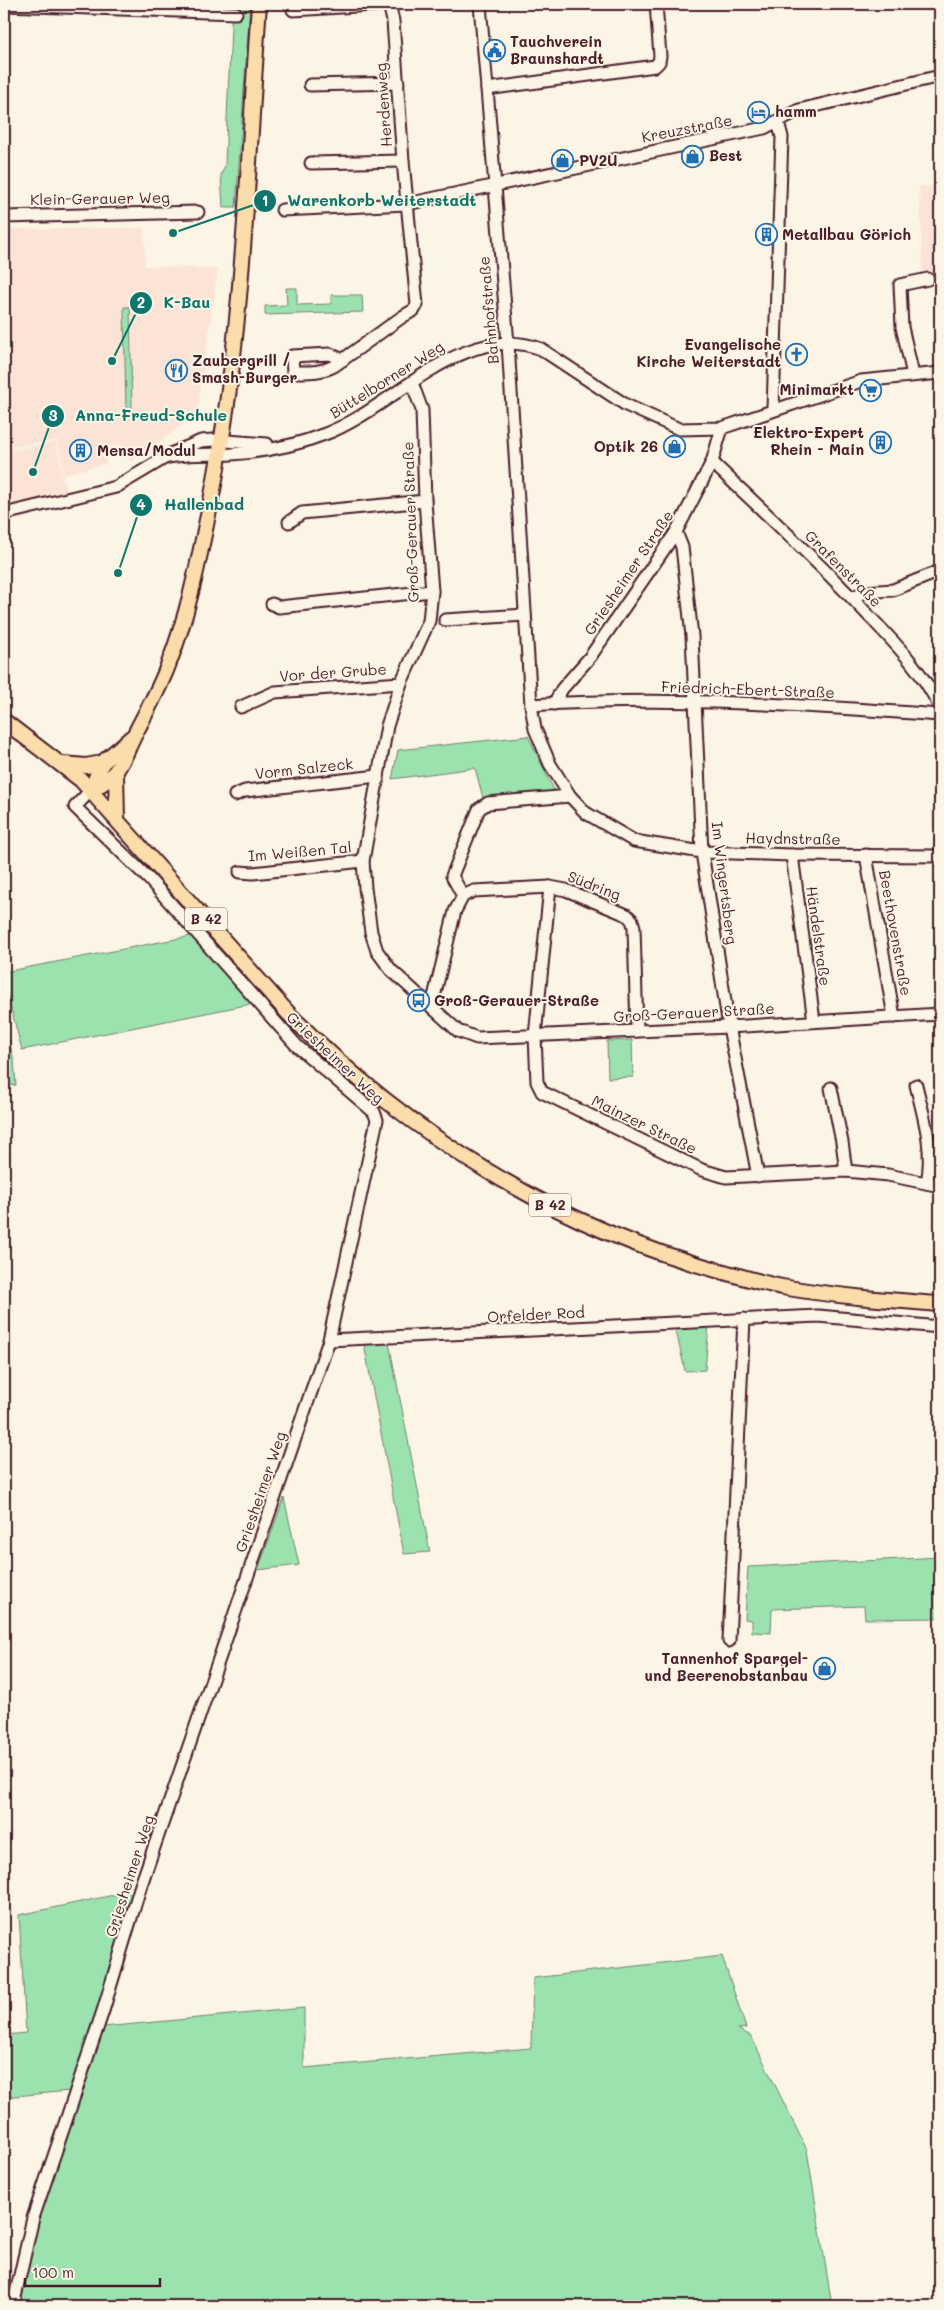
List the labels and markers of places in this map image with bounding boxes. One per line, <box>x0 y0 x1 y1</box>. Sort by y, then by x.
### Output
place label: Tauchverein Braunshardt <box>510 31 604 68</box>
public building icon: Tauchverein Braunshardt <box>482 39 506 63</box>
hotel icon: hamm <box>747 100 771 124</box>
place label: hamm <box>775 101 817 121</box>
shop icon: Best <box>681 144 705 168</box>
place label: Best <box>709 145 743 165</box>
shop icon: PV2U <box>551 149 575 173</box>
place label: PV2U <box>579 150 618 170</box>
callout: Warenkorb Weiterstadt <box>252 185 486 216</box>
building icon: Metallbau Görich <box>754 223 778 247</box>
place label: Metallbau Görich <box>782 224 911 244</box>
callout: K-Bau <box>128 287 220 318</box>
place label: Evangelische Kirche Weiterstadt <box>636 334 781 371</box>
church icon: Evangelische Kirche Weiterstadt <box>785 342 809 366</box>
place label: Zaubergrill / Smash-Burger <box>192 350 298 387</box>
restaurant icon: Zaubergrill / Smash-Burger <box>164 358 188 382</box>
supermarket icon: Minimarkt <box>858 378 882 402</box>
place label: Minimarkt <box>779 379 854 399</box>
callout: Anna-Freud-Schule <box>40 400 237 431</box>
place label: Elektro-Expert Rhein - Main <box>753 422 864 459</box>
building icon: Elektro-Expert Rhein - Main <box>868 430 892 454</box>
shop icon: Optik 26 <box>662 435 686 459</box>
place label: Optik 26 <box>594 436 658 456</box>
building icon: Mensa/Modul <box>69 439 93 463</box>
place label: Mensa/Modul <box>97 440 196 460</box>
callout: Hallenbad <box>129 489 254 520</box>
bus stop icon: Groß-Gerauer-Straße <box>406 989 430 1013</box>
place label: Groß-Gerauer-Straße <box>434 990 599 1010</box>
place label: Tannenhof Spargel- und Beerenobstanbau <box>645 1648 808 1685</box>
shop icon: Tannenhof Spargel- und Beerenobstanbau <box>812 1656 836 1680</box>

